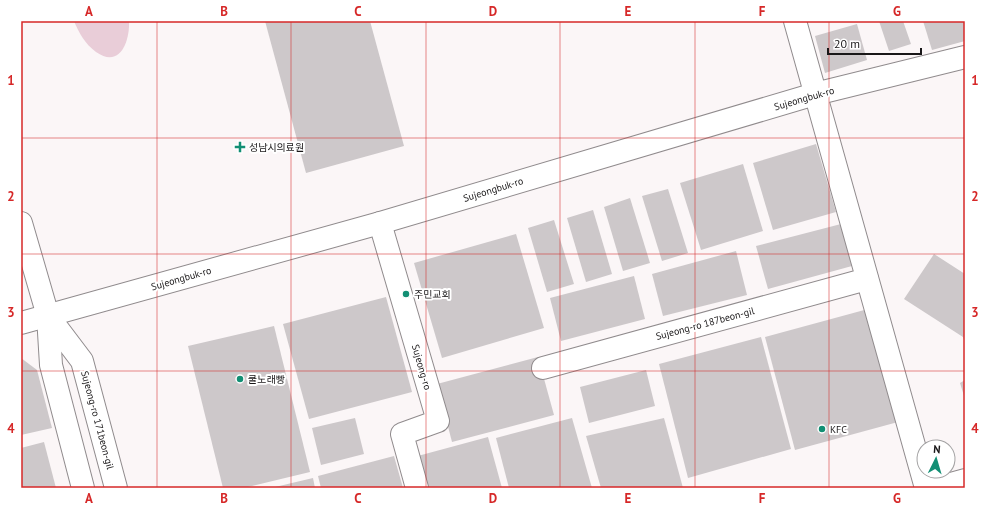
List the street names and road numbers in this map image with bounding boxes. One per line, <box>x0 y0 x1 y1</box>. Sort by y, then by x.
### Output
street label: Sujeongbuk-ro <box>773 84 836 113</box>
street label: Sujeongbuk-ro <box>462 174 525 205</box>
street label: Sujeongbuk-ro <box>150 264 213 293</box>
street label: Sujeong-ro 187beon-gil <box>654 304 756 343</box>
street label: Sujeong-ro <box>409 343 434 391</box>
street label: Sujeong-ro 171beon-gil <box>78 369 117 471</box>

